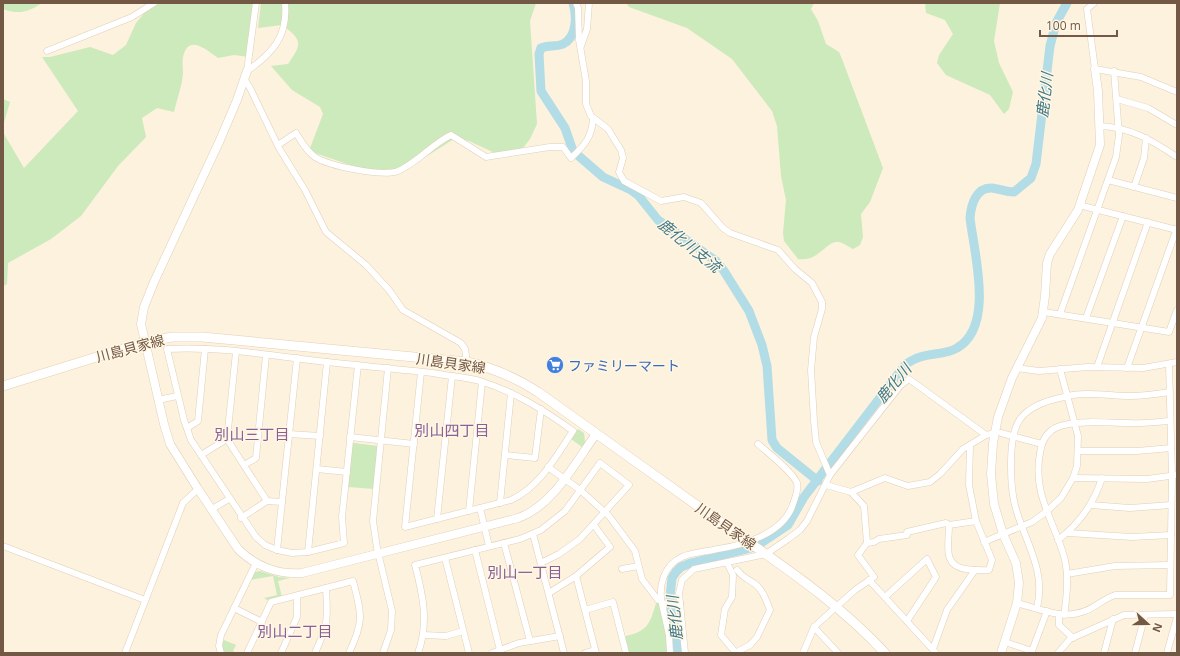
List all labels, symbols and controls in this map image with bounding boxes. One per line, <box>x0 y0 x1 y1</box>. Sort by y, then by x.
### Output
scale bar <box>1040 12 1117 38</box>
text: 100 m <box>1046 17 1081 34</box>
water label: 鹿化川 <box>1031 69 1057 119</box>
water label: 鹿化川支流 <box>655 214 727 278</box>
street label: 川島貝家線 <box>94 330 166 366</box>
street label: 川島貝家線 <box>415 349 487 377</box>
supermarket icon: ファミリーマート <box>545 355 565 375</box>
place label: ファミリーマート <box>568 356 680 375</box>
water label: 鹿化川 <box>871 358 916 407</box>
district label: 別山四丁目 <box>414 420 490 440</box>
district label: 別山三丁目 <box>214 424 290 444</box>
street label: 川島貝家線 <box>692 498 760 554</box>
district label: 別山一丁目 <box>487 562 563 582</box>
water label: 鹿化川 <box>661 593 686 641</box>
north arrow <box>1128 604 1168 644</box>
district label: 別山二丁目 <box>257 621 333 641</box>
text: N <box>1149 621 1166 635</box>

